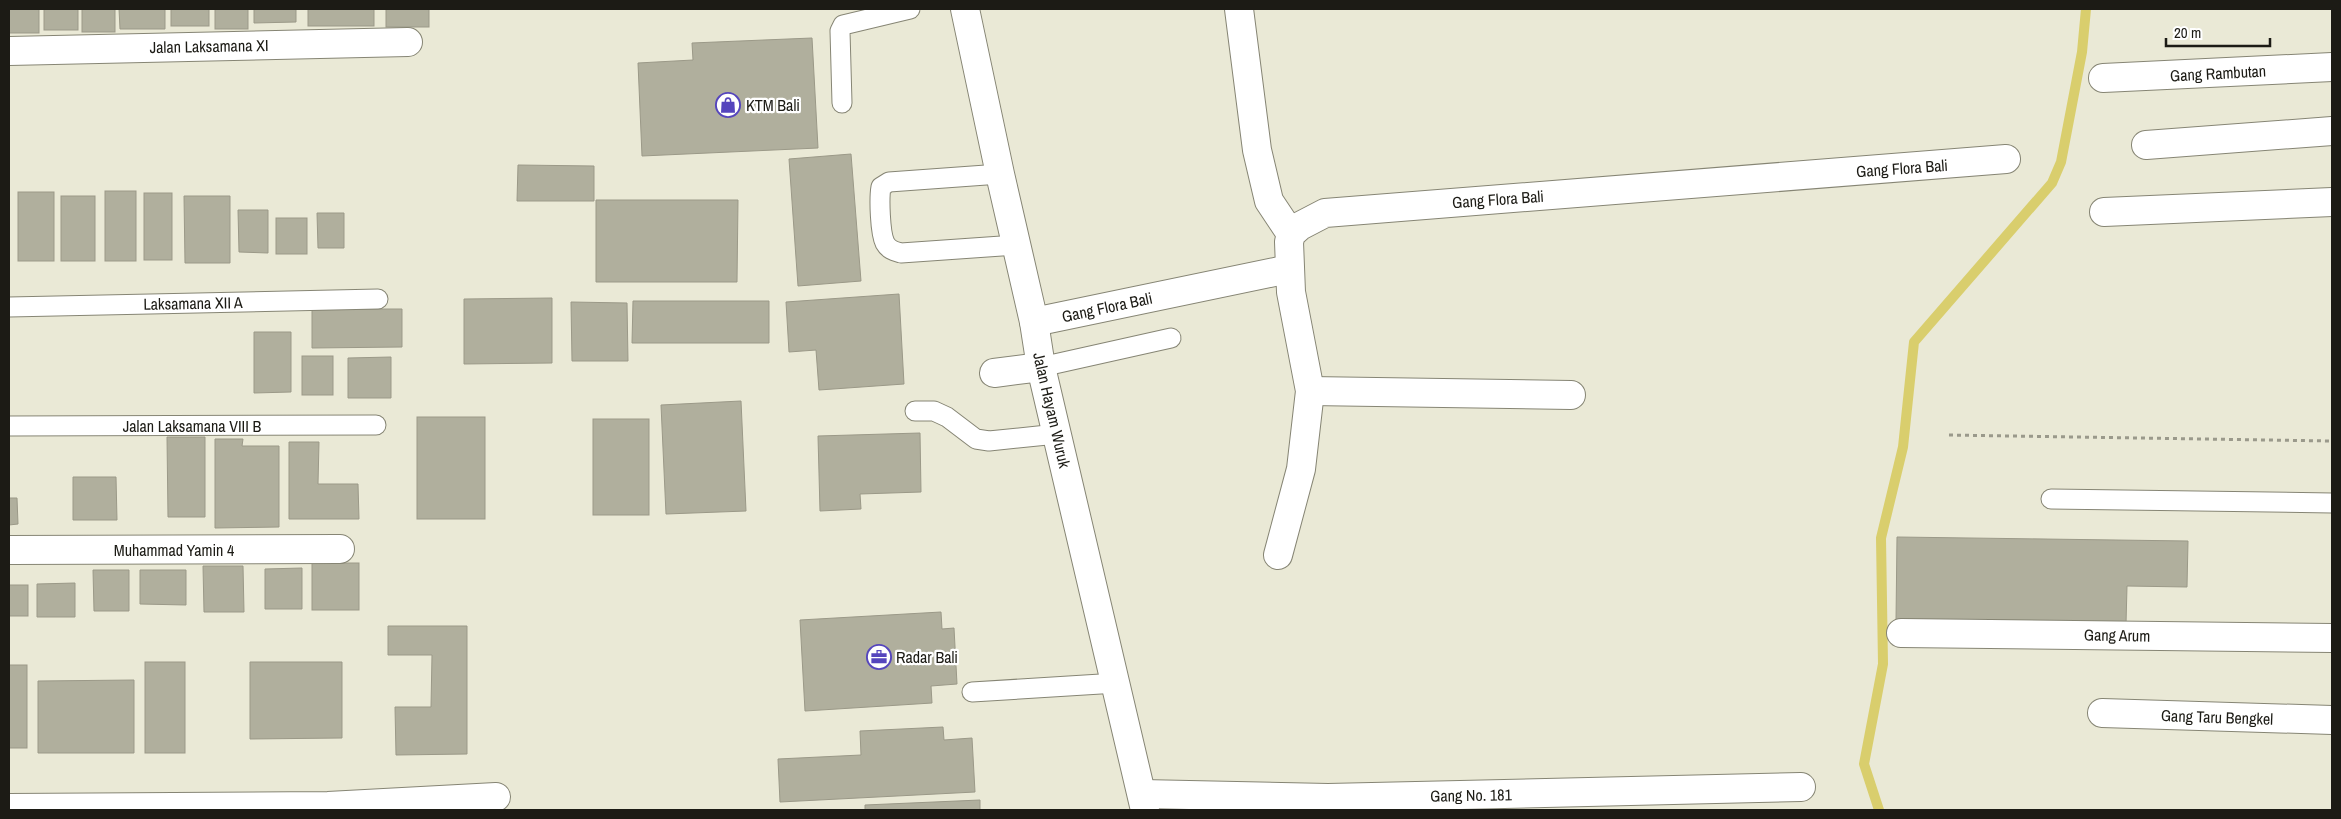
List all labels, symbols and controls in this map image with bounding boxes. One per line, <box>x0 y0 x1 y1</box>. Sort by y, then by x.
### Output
scale bar <box>2166 15 2270 47</box>
text: 20 m <box>2174 22 2201 43</box>
street label: Jalan Laksamana XI <box>149 34 269 58</box>
street label: Gang Rambutan <box>2169 59 2267 87</box>
shop icon: KTM Bali <box>715 92 741 118</box>
place label: KTM Bali <box>746 94 800 116</box>
street label: Gang Flora Bali <box>1855 154 1949 182</box>
street label: Gang Flora Bali <box>1451 185 1545 213</box>
street label: Gang Flora Bali <box>1060 287 1154 327</box>
street label: Laksamana XII A <box>143 291 243 315</box>
street label: Jalan Hayam Wuruk <box>1028 350 1076 470</box>
street label: Jalan Laksamana VIII B <box>123 415 262 437</box>
street label: Muhammad Yamin 4 <box>114 539 234 561</box>
street label: Gang Arum <box>2084 623 2150 647</box>
office icon: Radar Bali <box>866 644 892 670</box>
place label: Radar Bali <box>896 646 958 668</box>
street label: Gang Taru Bengkel <box>2160 704 2274 730</box>
street label: Gang No. 181 <box>1430 783 1513 807</box>

